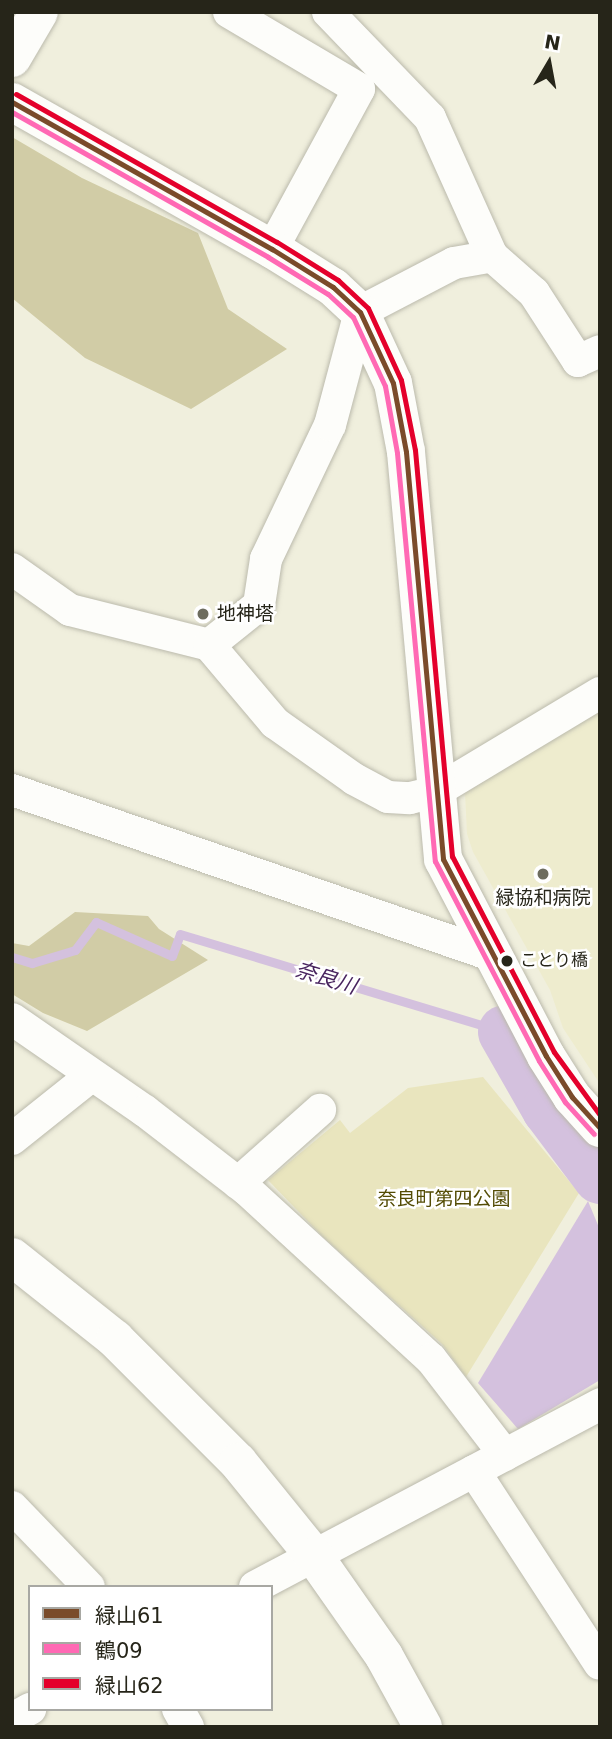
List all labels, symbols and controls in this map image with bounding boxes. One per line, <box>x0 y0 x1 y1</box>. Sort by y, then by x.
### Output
north arrow <box>514 28 584 98</box>
text: N <box>543 30 562 55</box>
place label: 地神塔 <box>217 603 274 625</box>
marker: 地神塔 <box>195 606 211 622</box>
marker: 緑協和病院 <box>533 864 553 884</box>
place label: 緑協和病院 <box>496 887 590 909</box>
place label: ことり橋 <box>520 951 588 971</box>
marker: ことり橋 <box>500 954 514 968</box>
water label: 奈良川 <box>292 957 360 999</box>
park label: 奈良町第四公園 <box>378 1188 510 1210</box>
legend <box>28 1585 273 1711</box>
text: 緑山61 <box>95 1604 164 1628</box>
text: 鶴09 <box>95 1639 143 1663</box>
text: 緑山62 <box>95 1674 164 1698</box>

